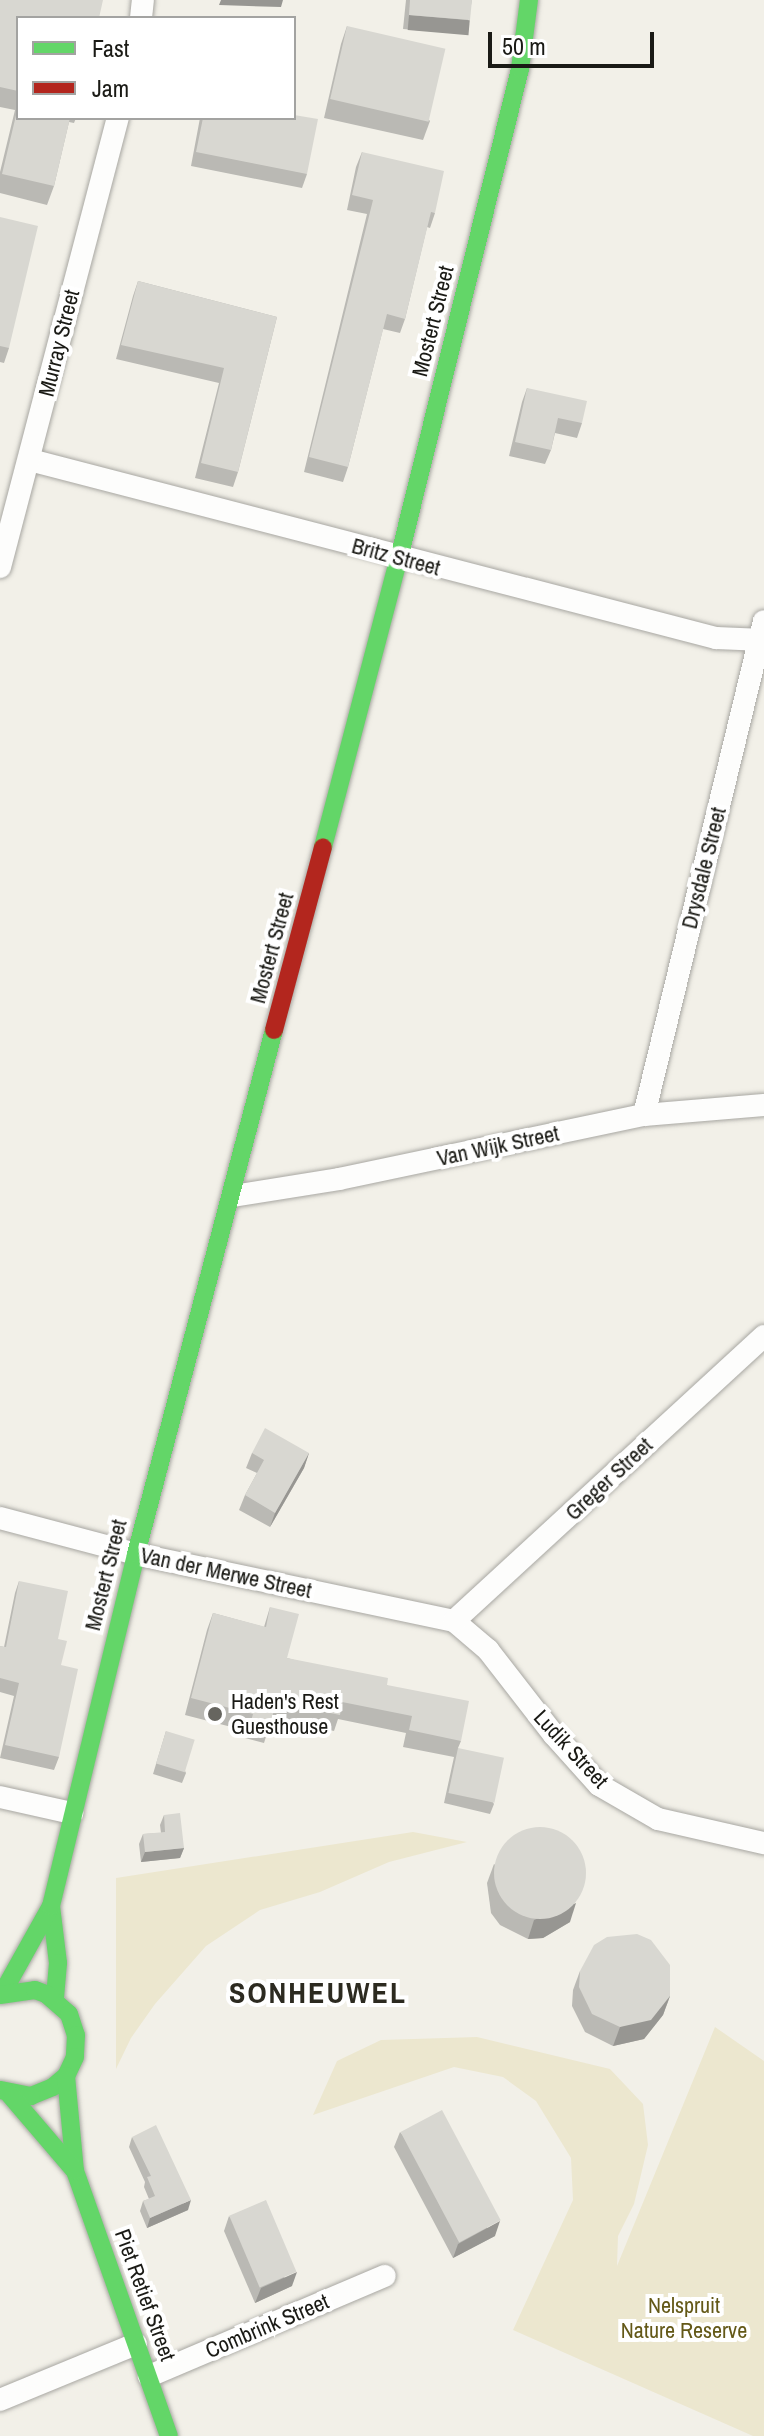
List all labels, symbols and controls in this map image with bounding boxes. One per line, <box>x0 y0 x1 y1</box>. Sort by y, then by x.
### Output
legend <box>16 16 296 120</box>
scale bar <box>492 16 658 66</box>
text: 50 m <box>502 30 546 62</box>
text: Fast <box>92 32 129 64</box>
text: Jam <box>92 72 129 104</box>
street label: Mostert Street <box>406 263 460 379</box>
street label: Murray Street <box>33 287 85 399</box>
street label: Britz Street <box>349 533 443 581</box>
street label: Drysdale Street <box>676 804 732 932</box>
street label: Mostert Street <box>245 890 299 1006</box>
street label: Van Wijk Street <box>435 1120 561 1172</box>
street label: Greger Street <box>560 1432 658 1526</box>
street label: Mostert Street <box>79 1517 133 1633</box>
street label: Van der Merwe Street <box>138 1542 314 1604</box>
place label: Haden's Rest Guesthouse <box>231 1688 339 1740</box>
street label: Ludik Street <box>528 1704 614 1794</box>
marker: Haden's Rest Guesthouse <box>206 1705 224 1723</box>
district label: SONHEUWEL <box>229 1974 407 2010</box>
street label: Piet Retief Street <box>109 2225 181 2365</box>
street label: Combrink Street <box>201 2288 333 2364</box>
park label: Nelspruit Nature Reserve <box>621 2292 747 2344</box>

